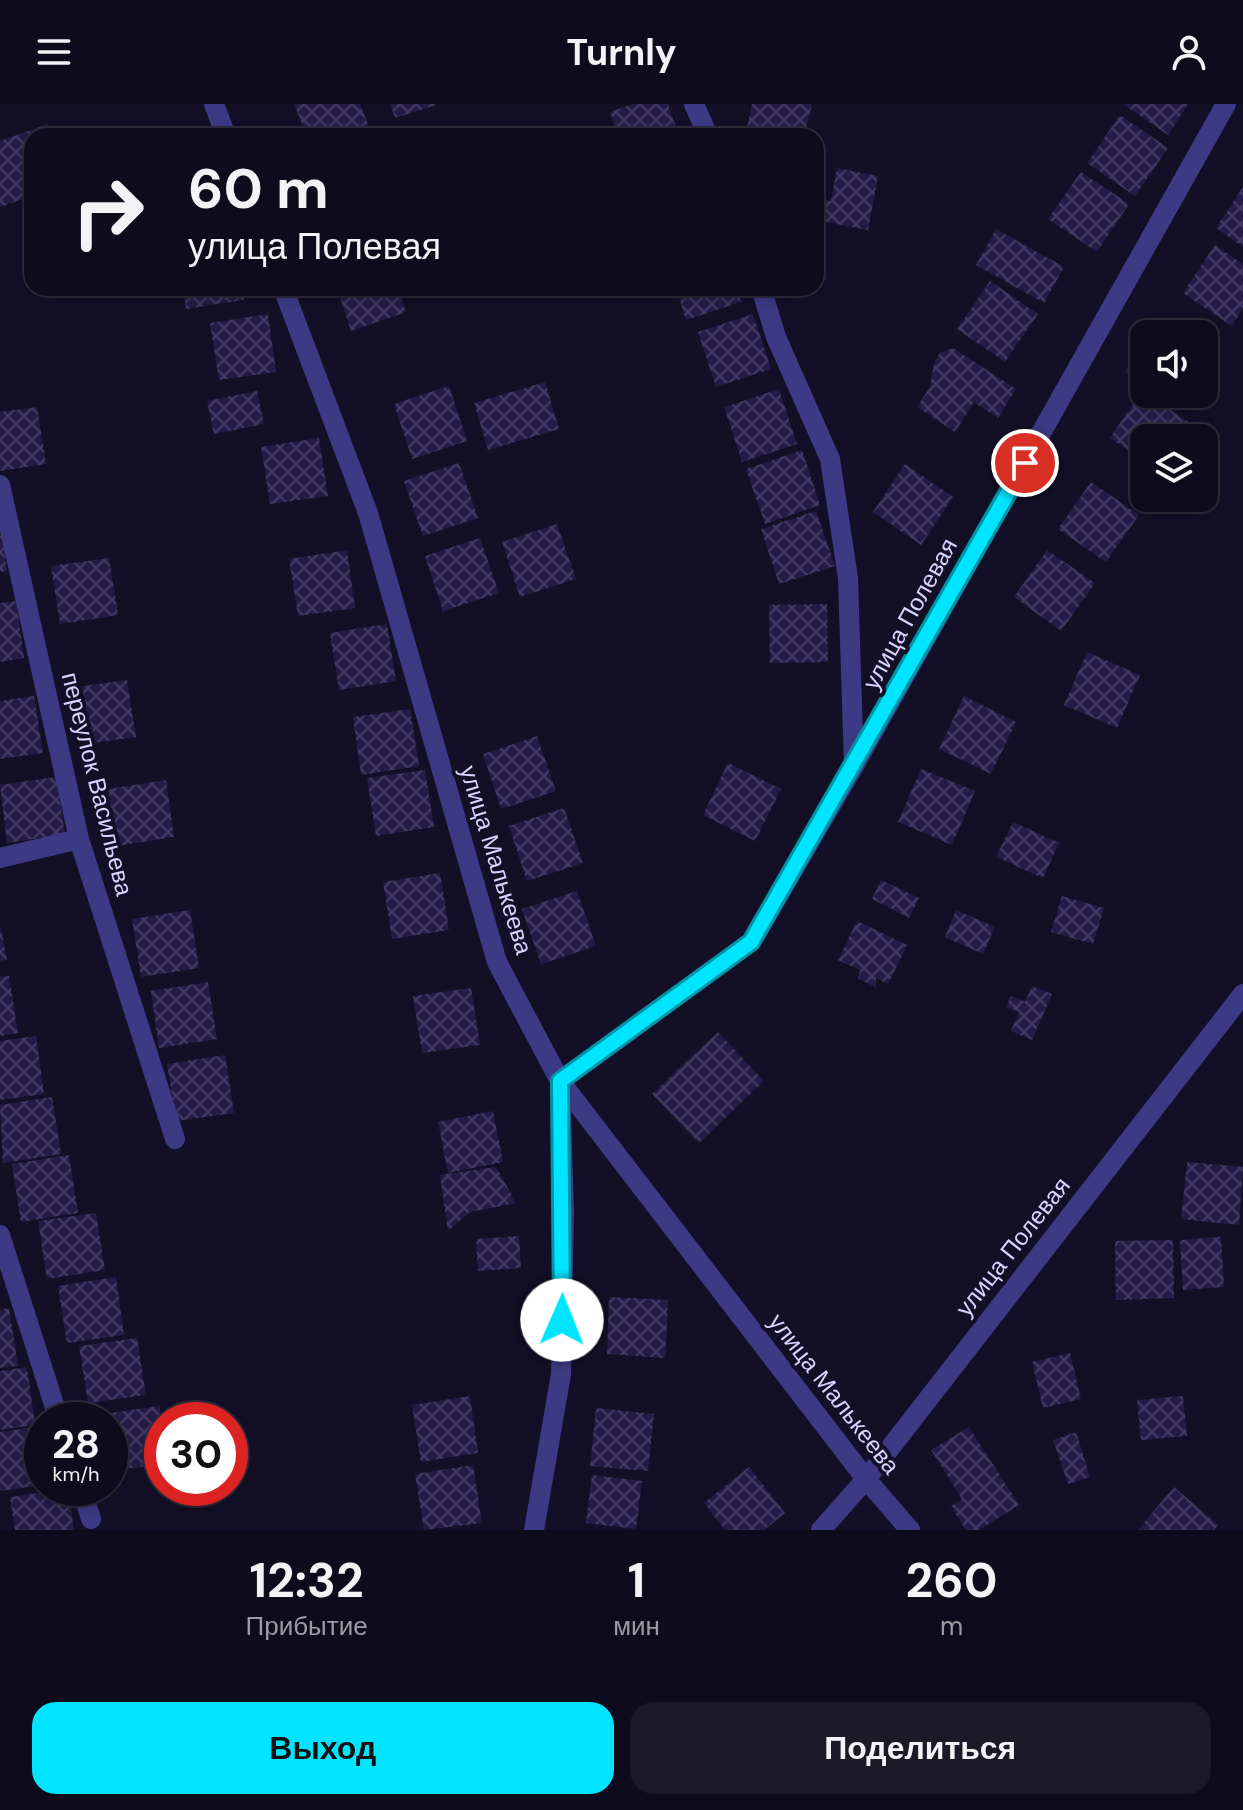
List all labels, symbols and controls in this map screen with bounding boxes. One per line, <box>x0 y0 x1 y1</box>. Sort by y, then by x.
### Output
text: Turnly <box>566 29 677 76</box>
icon: menu <box>32 30 76 74</box>
icon: person <box>1167 30 1211 74</box>
text: 60 m <box>188 152 329 225</box>
icon: right <box>56 160 160 264</box>
text: улица Полевая <box>188 223 441 270</box>
map controls <box>1130 320 1218 512</box>
button: sound <box>1130 320 1218 408</box>
button: layers <box>1130 424 1218 512</box>
pin <box>991 429 1059 497</box>
icon: arrive <box>1003 441 1047 485</box>
street label: улица Полевая <box>855 533 964 695</box>
street label: переулок Васильева <box>55 669 140 899</box>
street label: улица Малькеева <box>453 762 540 959</box>
street label: улица Полевая <box>948 1171 1077 1323</box>
position arrow <box>520 1278 604 1362</box>
street label: улица Малькеева <box>762 1307 907 1481</box>
speed limit sign: 30 <box>144 1402 248 1506</box>
text: 28 <box>52 1418 100 1470</box>
text: km/h <box>52 1461 100 1487</box>
text: 12:32 <box>250 1549 364 1612</box>
text: 1 <box>628 1549 645 1612</box>
text: 260 <box>906 1549 997 1612</box>
text: Прибытие <box>246 1609 368 1643</box>
text: мин <box>613 1609 660 1643</box>
text: m <box>940 1609 963 1643</box>
button: Выход <box>32 1702 614 1794</box>
button: Поделиться <box>630 1702 1211 1794</box>

